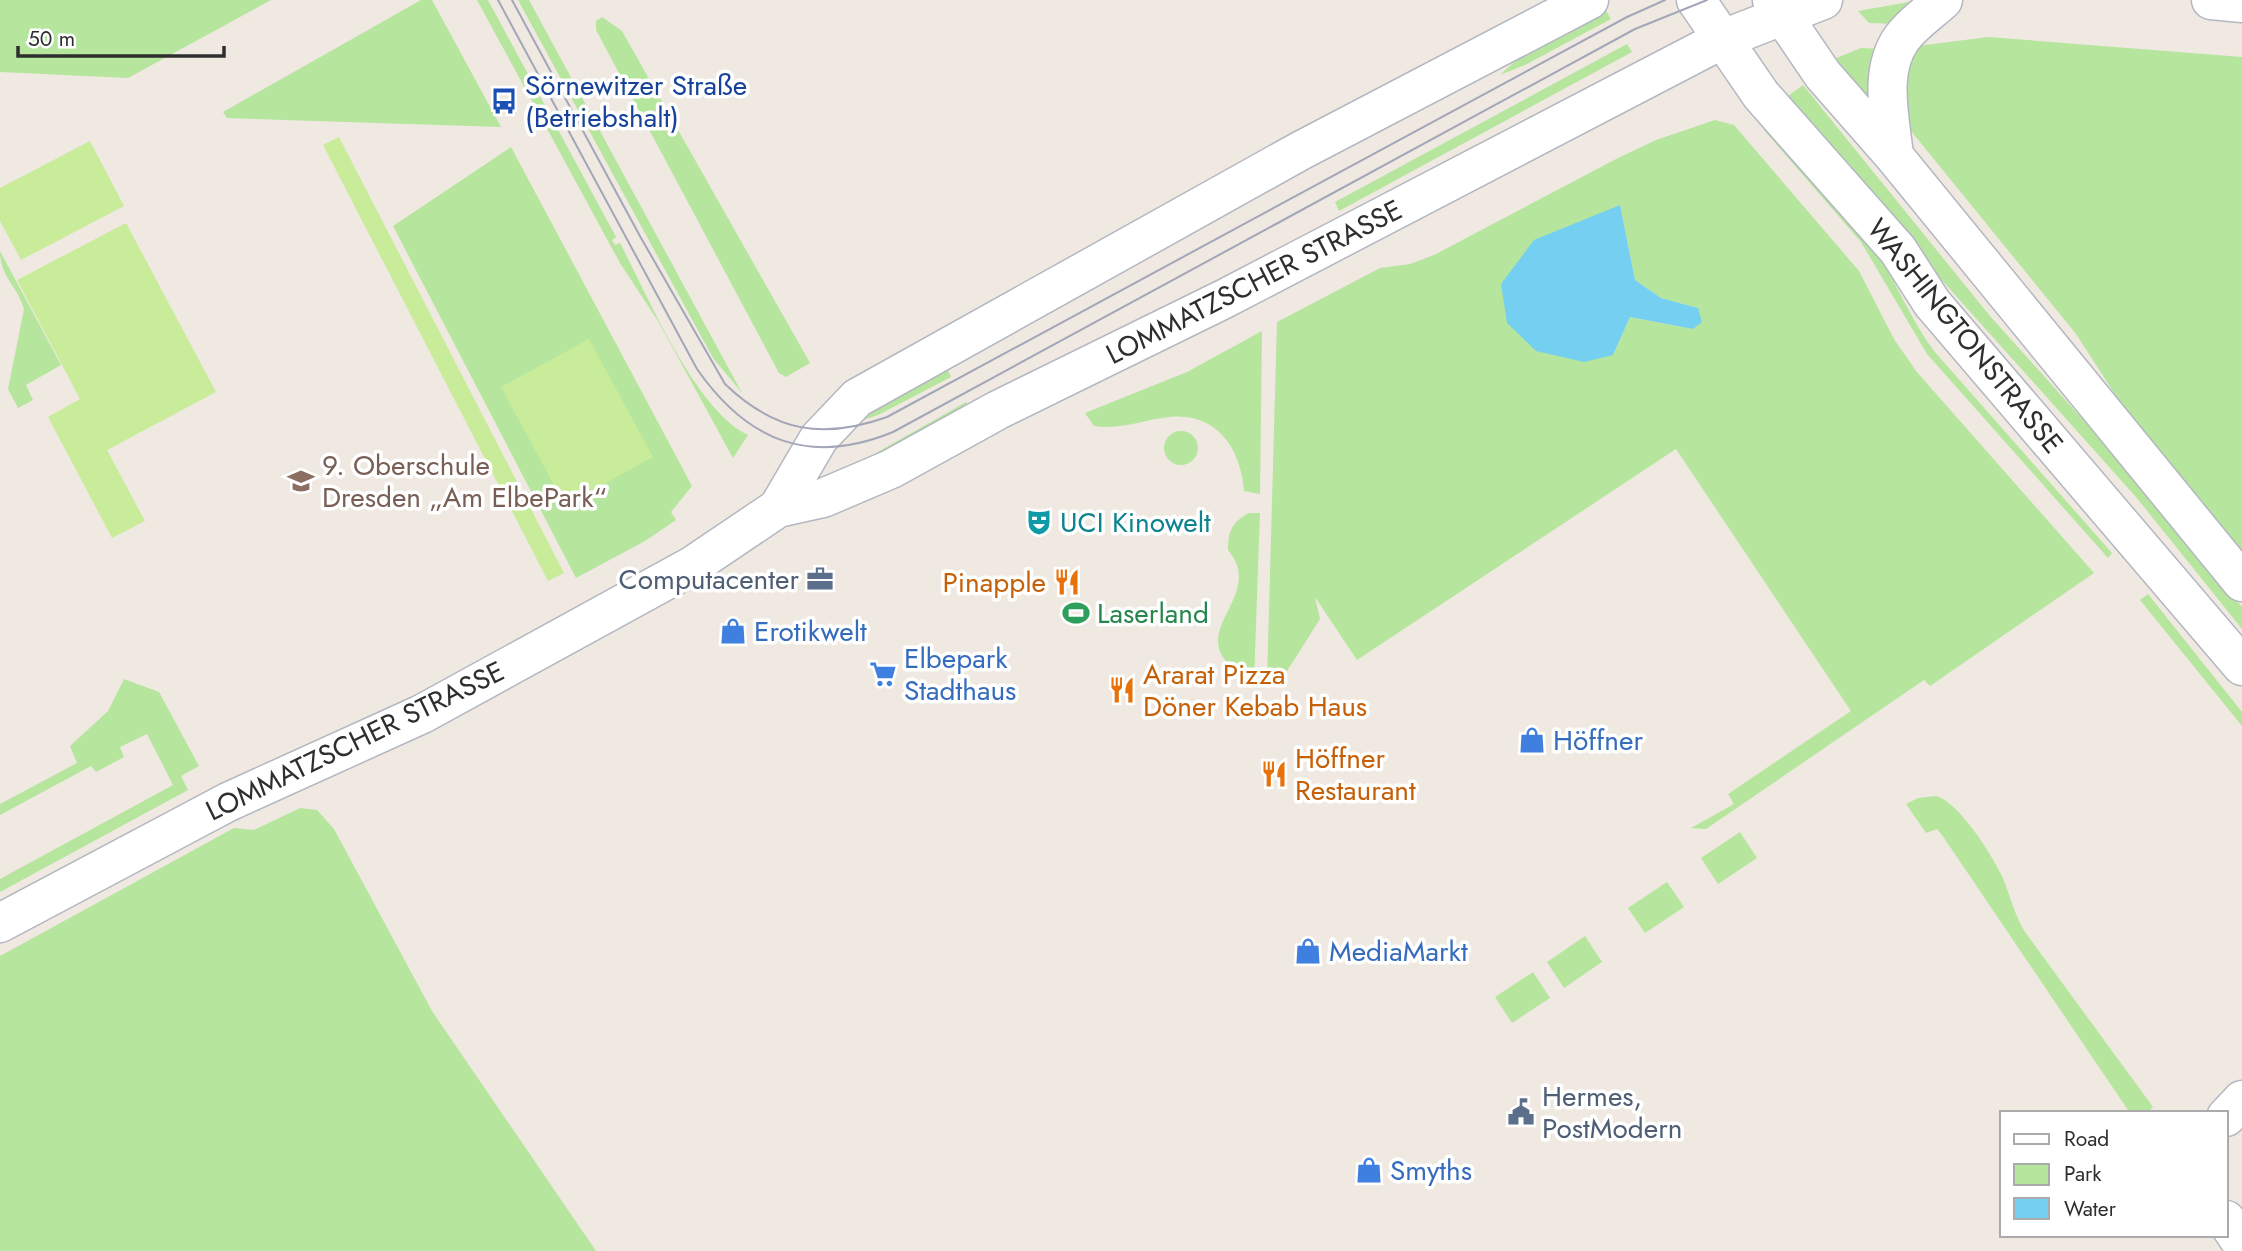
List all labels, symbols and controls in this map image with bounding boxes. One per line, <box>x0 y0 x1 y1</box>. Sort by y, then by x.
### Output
scale bar <box>18 14 224 58</box>
text: 50 m <box>28 24 75 54</box>
place label: Sörnewitzer Straße (Betriebshalt) <box>525 65 747 138</box>
bus stop icon: Sörnewitzer Straße (Betriebshalt) <box>489 86 519 116</box>
street label: LOMMATZSCHER STRASSE <box>1099 189 1409 375</box>
street label: WASHINGTONSTRASSE <box>1857 210 2073 462</box>
place label: 9. Oberschule Dresden „Am ElbePark“ <box>322 445 607 518</box>
school or university icon: 9. Oberschule Dresden „Am ElbePark“ <box>286 466 316 496</box>
place label: UCI Kinowelt <box>1060 502 1211 543</box>
theatre icon: UCI Kinowelt <box>1024 507 1054 537</box>
place label: Computacenter <box>619 559 799 600</box>
place label: Pinapple <box>942 562 1046 603</box>
office icon: Computacenter <box>805 564 835 594</box>
restaurant icon: Pinapple <box>1052 567 1082 597</box>
place label: Laserland <box>1097 593 1209 634</box>
sports icon: Laserland <box>1061 598 1091 628</box>
place label: Erotikwelt <box>754 611 867 652</box>
shop icon: Erotikwelt <box>718 616 748 646</box>
place label: Elbepark Stadthaus <box>904 638 1016 711</box>
street label: LOMMATZSCHER STRASSE <box>199 651 511 831</box>
place label: Ararat Pizza Döner Kebab Haus <box>1143 654 1367 727</box>
supermarket icon: Elbepark Stadthaus <box>868 659 898 689</box>
restaurant icon: Ararat Pizza Döner Kebab Haus <box>1107 675 1137 705</box>
place label: Höffner <box>1553 720 1643 761</box>
shop icon: Höffner <box>1517 725 1547 755</box>
place label: Höffner Restaurant <box>1295 738 1416 811</box>
restaurant icon: Höffner Restaurant <box>1259 759 1289 789</box>
place label: MediaMarkt <box>1329 931 1468 972</box>
shop icon: MediaMarkt <box>1293 936 1323 966</box>
place label: Hermes, PostModern <box>1542 1076 1682 1149</box>
public building icon: Hermes, PostModern <box>1506 1097 1536 1127</box>
legend <box>2000 1111 2228 1237</box>
text: Road <box>2064 1124 2109 1154</box>
place label: Smyths <box>1390 1150 1472 1191</box>
shop icon: Smyths <box>1354 1155 1384 1185</box>
text: Park <box>2064 1159 2102 1189</box>
text: Water <box>2064 1194 2117 1224</box>

